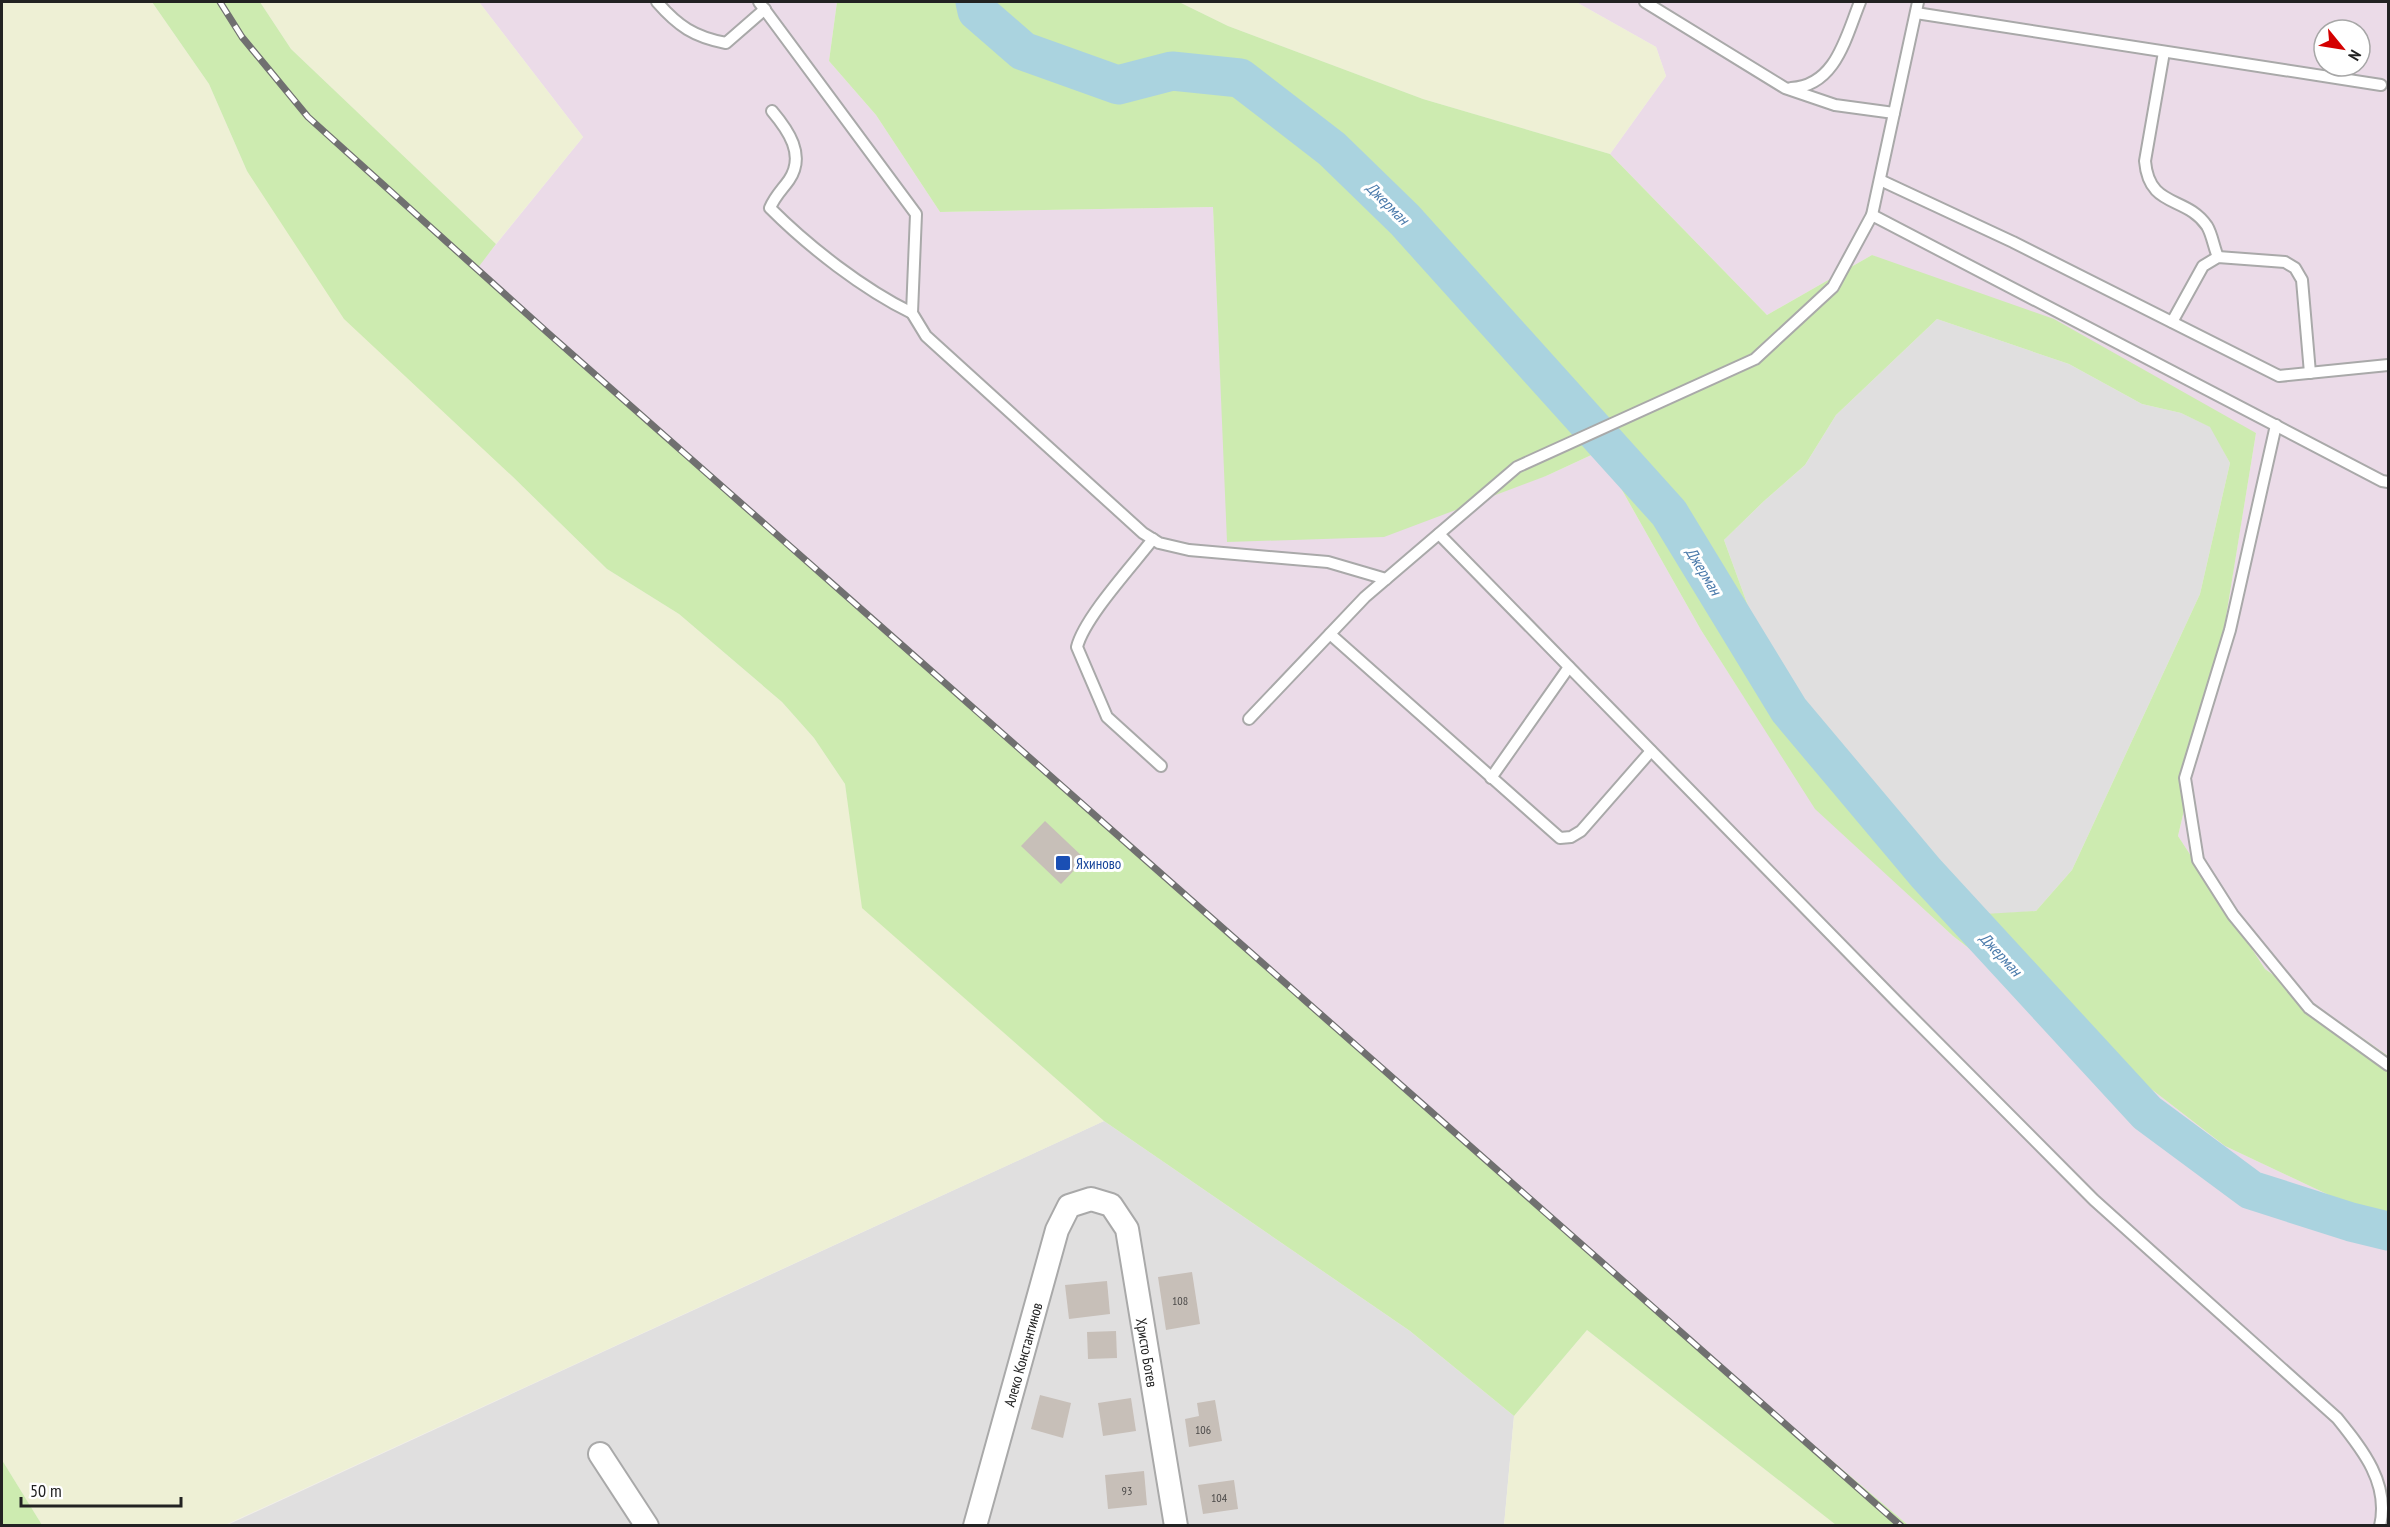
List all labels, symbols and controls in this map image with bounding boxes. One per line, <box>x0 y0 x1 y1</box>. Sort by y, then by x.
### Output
north arrow <box>2312 18 2372 78</box>
text: N <box>2344 47 2366 64</box>
water label: Джерман <box>1362 177 1415 230</box>
water label: Джерман <box>1681 543 1727 600</box>
marker: Яхиново <box>1054 854 1072 872</box>
place label: Яхиново <box>1076 854 1121 873</box>
water label: Джерман <box>1975 927 2028 981</box>
house number: 108 <box>1172 1293 1188 1308</box>
street label: Алеко Константинов <box>999 1300 1046 1409</box>
street label: Христо Ботев <box>1132 1316 1162 1389</box>
house number: 106 <box>1195 1422 1211 1437</box>
scale bar <box>21 1470 182 1508</box>
text: 50 m <box>30 1479 62 1502</box>
house number: 93 <box>1122 1483 1132 1498</box>
house number: 104 <box>1211 1490 1228 1505</box>

